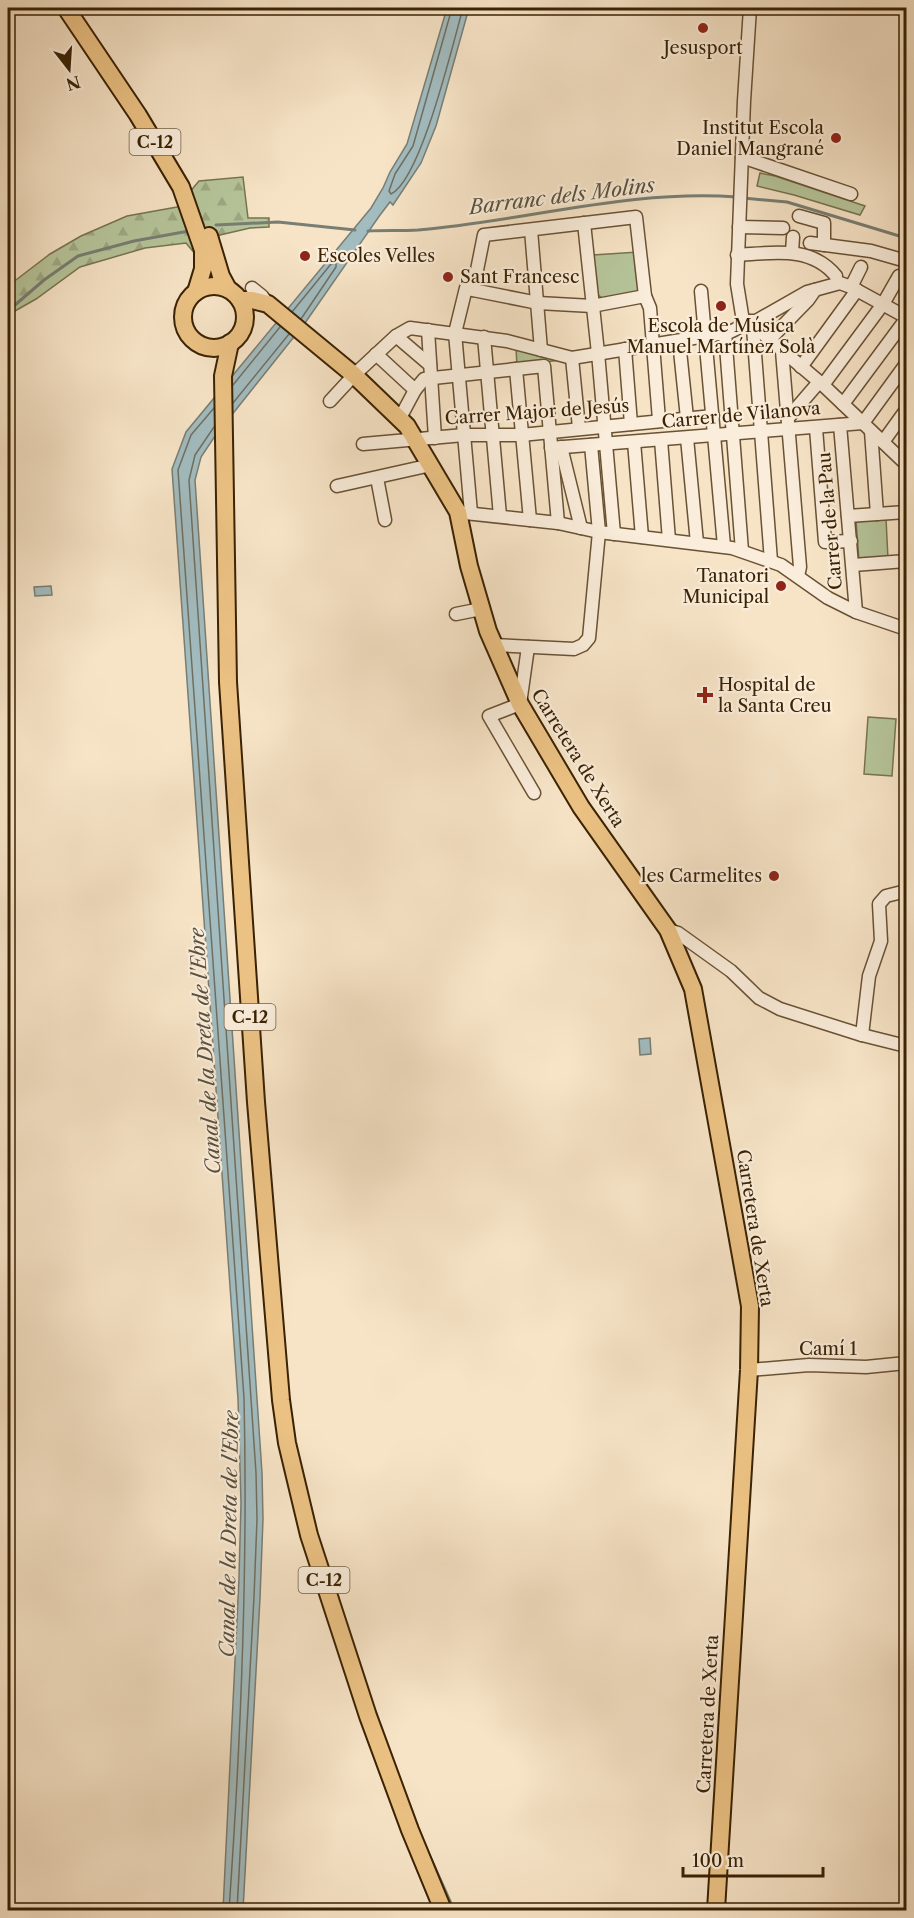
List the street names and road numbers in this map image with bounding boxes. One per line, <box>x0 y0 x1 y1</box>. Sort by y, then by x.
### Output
road number: C-12 <box>130 129 180 155</box>
street label: Carrer Major de Jesús <box>444 395 630 429</box>
street label: Carrer de Vilanova <box>661 397 822 433</box>
street label: Carrer de la Pau <box>813 451 847 591</box>
street label: Carretera de Xerta <box>527 685 630 832</box>
road number: C-12 <box>224 1004 276 1030</box>
street label: Carretera de Xerta <box>732 1148 778 1309</box>
street label: Camí 1 <box>799 1338 857 1360</box>
road number: C-12 <box>298 1567 350 1593</box>
street label: Carretera de Xerta <box>693 1634 723 1794</box>

